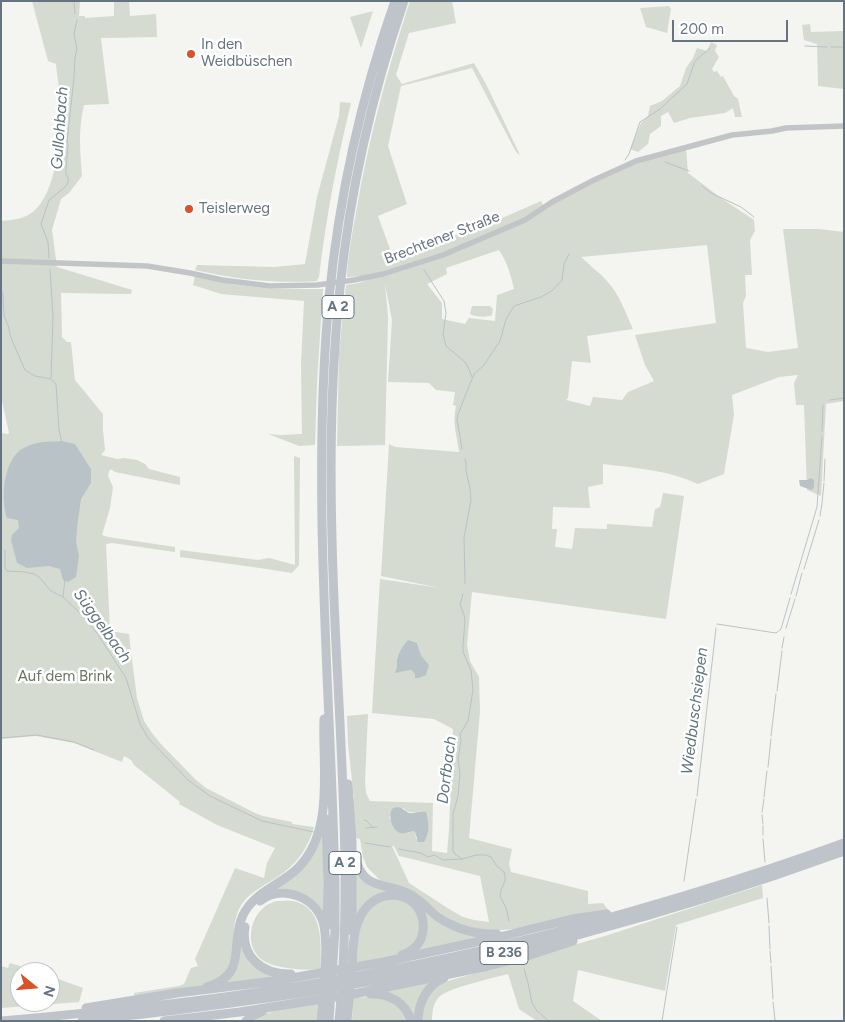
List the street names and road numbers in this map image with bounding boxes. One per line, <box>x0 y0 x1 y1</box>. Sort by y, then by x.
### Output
street label: Brechtener Straße <box>382 208 502 268</box>
road number: A 2 <box>322 296 354 318</box>
road number: A 2 <box>329 851 361 874</box>
road number: B 236 <box>480 941 528 964</box>

